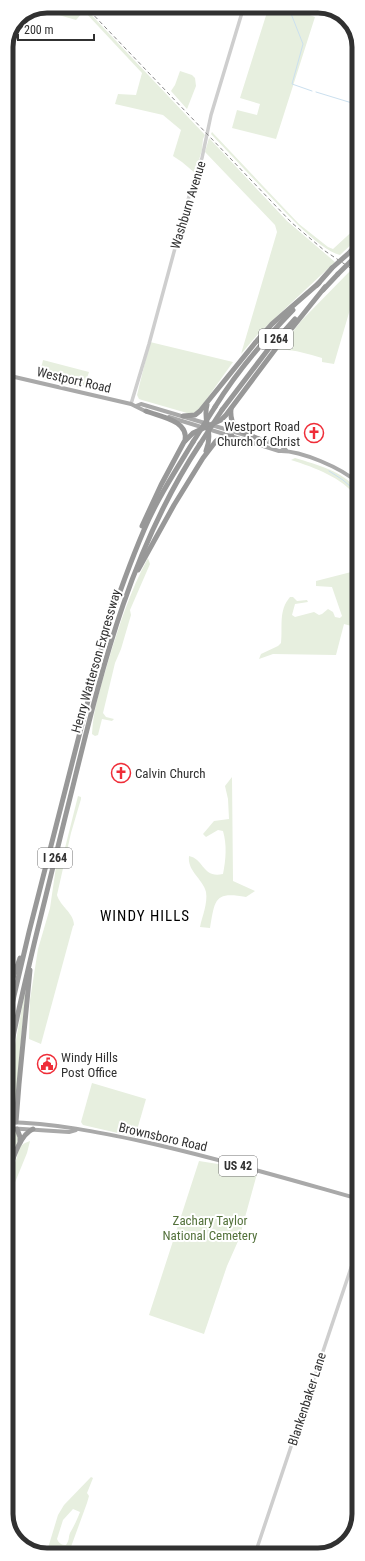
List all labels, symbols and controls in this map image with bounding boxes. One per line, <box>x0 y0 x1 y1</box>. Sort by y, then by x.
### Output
scale bar <box>18 16 94 42</box>
text: 200 m <box>24 23 54 37</box>
street label: Washburn Avenue <box>167 159 209 251</box>
road number: I 264 <box>259 329 293 349</box>
street label: Westport Road <box>35 364 113 396</box>
place label: Westport Road Church of Christ <box>217 419 300 449</box>
church icon: Westport Road Church of Christ <box>303 422 325 444</box>
street label: Henry Watterson Expressway <box>68 587 124 735</box>
church icon: Calvin Church <box>110 762 132 784</box>
place label: Calvin Church <box>135 766 205 781</box>
road number: I 264 <box>38 848 72 868</box>
district label: WINDY HILLS <box>100 907 190 925</box>
place label: Windy Hills Post Office <box>61 1050 118 1080</box>
public building icon: Windy Hills Post Office <box>36 1053 58 1075</box>
street label: Brownsboro Road <box>117 1120 209 1154</box>
road number: US 42 <box>219 1156 257 1176</box>
park label: Zachary Taylor National Cemetery <box>163 1213 258 1243</box>
street label: Blankenbaker Lane <box>285 1351 329 1447</box>

